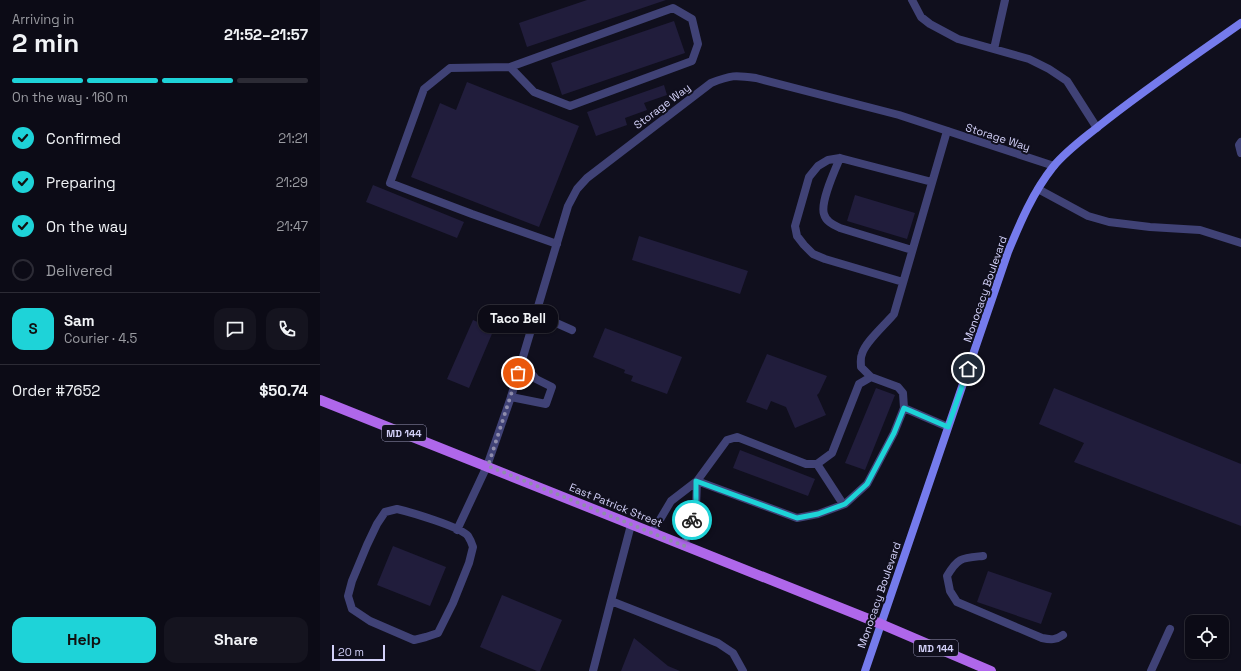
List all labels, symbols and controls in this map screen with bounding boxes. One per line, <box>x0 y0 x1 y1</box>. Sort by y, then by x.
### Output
text: Arriving in <box>12 11 74 28</box>
text: 21:52–21:57 <box>224 25 308 44</box>
text: 2 min <box>12 26 79 60</box>
street label: Storage Way <box>631 80 693 132</box>
text: On the way · 160 m <box>12 89 128 106</box>
street label: Storage Way <box>964 120 1032 154</box>
icon: check <box>12 127 34 149</box>
text: Confirmed <box>46 129 121 148</box>
text: 21:21 <box>278 130 308 147</box>
icon: check <box>12 171 34 193</box>
text: Preparing <box>46 173 116 192</box>
text: 21:29 <box>276 174 308 191</box>
icon: check <box>12 215 34 237</box>
text: On the way <box>46 217 127 236</box>
text: 21:47 <box>276 218 308 235</box>
street label: Monocacy Boulevard <box>960 234 1010 344</box>
text: Delivered <box>46 261 113 280</box>
callout: Taco Bell <box>478 305 558 333</box>
button: chat <box>214 308 256 350</box>
button: phone <box>266 308 308 350</box>
text: Taco Bell <box>490 310 546 327</box>
text: Sam <box>64 311 95 330</box>
text: S <box>28 319 38 338</box>
text: Courier · 4.5 <box>64 330 137 347</box>
pin <box>951 352 985 386</box>
pin <box>501 356 535 390</box>
icon: home <box>957 358 979 380</box>
icon: bag <box>507 362 529 384</box>
text: Order #7652 <box>12 381 100 400</box>
text: $50.74 <box>259 381 308 400</box>
road number: MD 144 <box>382 425 426 441</box>
street label: East Patrick Street <box>567 480 665 530</box>
courier <box>672 500 712 540</box>
icon: bike <box>681 509 703 531</box>
street label: Monocacy Boulevard <box>854 540 904 650</box>
map controls <box>1185 615 1229 659</box>
button: locate <box>1185 615 1229 659</box>
button: Help <box>12 617 156 663</box>
button: Share <box>164 617 308 663</box>
road number: MD 144 <box>914 640 958 656</box>
scale bar <box>332 643 385 662</box>
text: 20 m <box>338 645 364 659</box>

